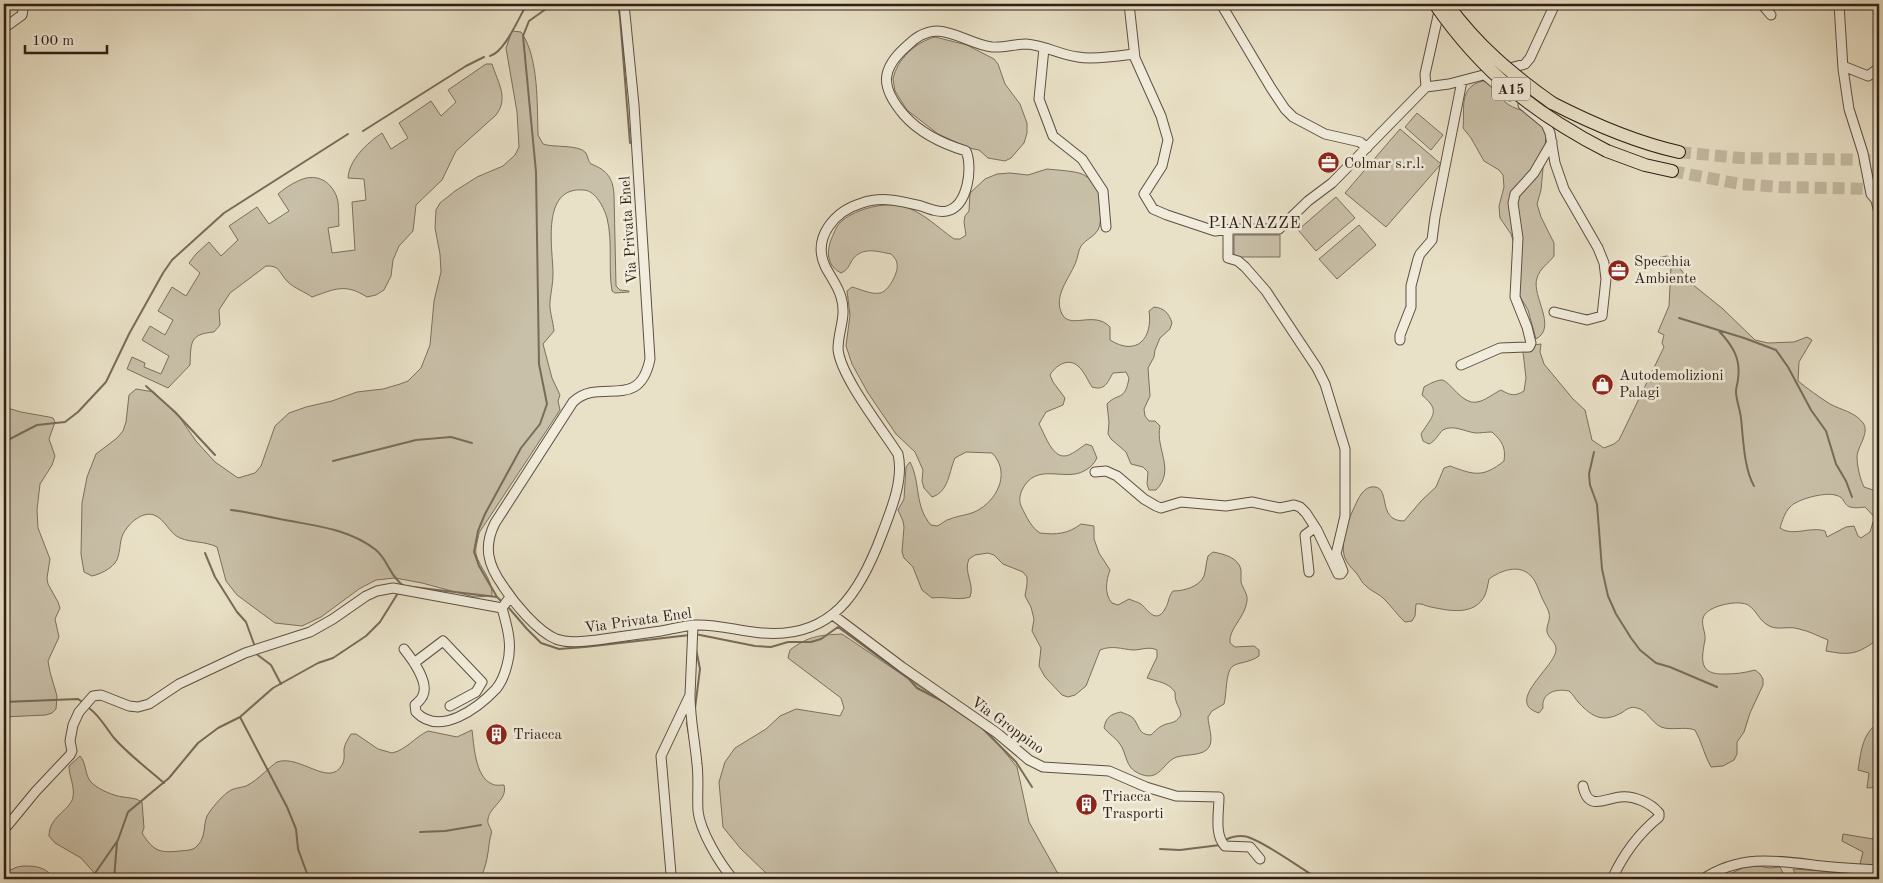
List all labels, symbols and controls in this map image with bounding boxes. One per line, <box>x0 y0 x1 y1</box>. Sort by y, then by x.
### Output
scale bar <box>25 22 108 54</box>
text: 100 m <box>32 34 74 49</box>
road number: A15 <box>1492 78 1530 100</box>
office icon: Colmar s.r.l. <box>1316 151 1340 175</box>
place label: Colmar s.r.l. <box>1344 157 1425 172</box>
street label: Via Privata Enel <box>618 175 641 284</box>
district label: PIANAZZE <box>1208 216 1302 232</box>
place label: Specchia Ambiente <box>1634 255 1696 287</box>
office icon: Specchia Ambiente <box>1606 258 1630 282</box>
place label: Autodemolizioni Palagi <box>1619 369 1724 401</box>
shop icon: Autodemolizioni Palagi <box>1591 372 1615 396</box>
street label: Via Privata Enel <box>584 607 693 636</box>
street label: Via Groppino <box>968 695 1046 758</box>
building icon: Triacca <box>485 722 509 746</box>
place label: Triacca <box>513 728 562 743</box>
place label: Triacca Trasporti <box>1102 790 1163 822</box>
building icon: Triacca Trasporti <box>1074 793 1098 817</box>

